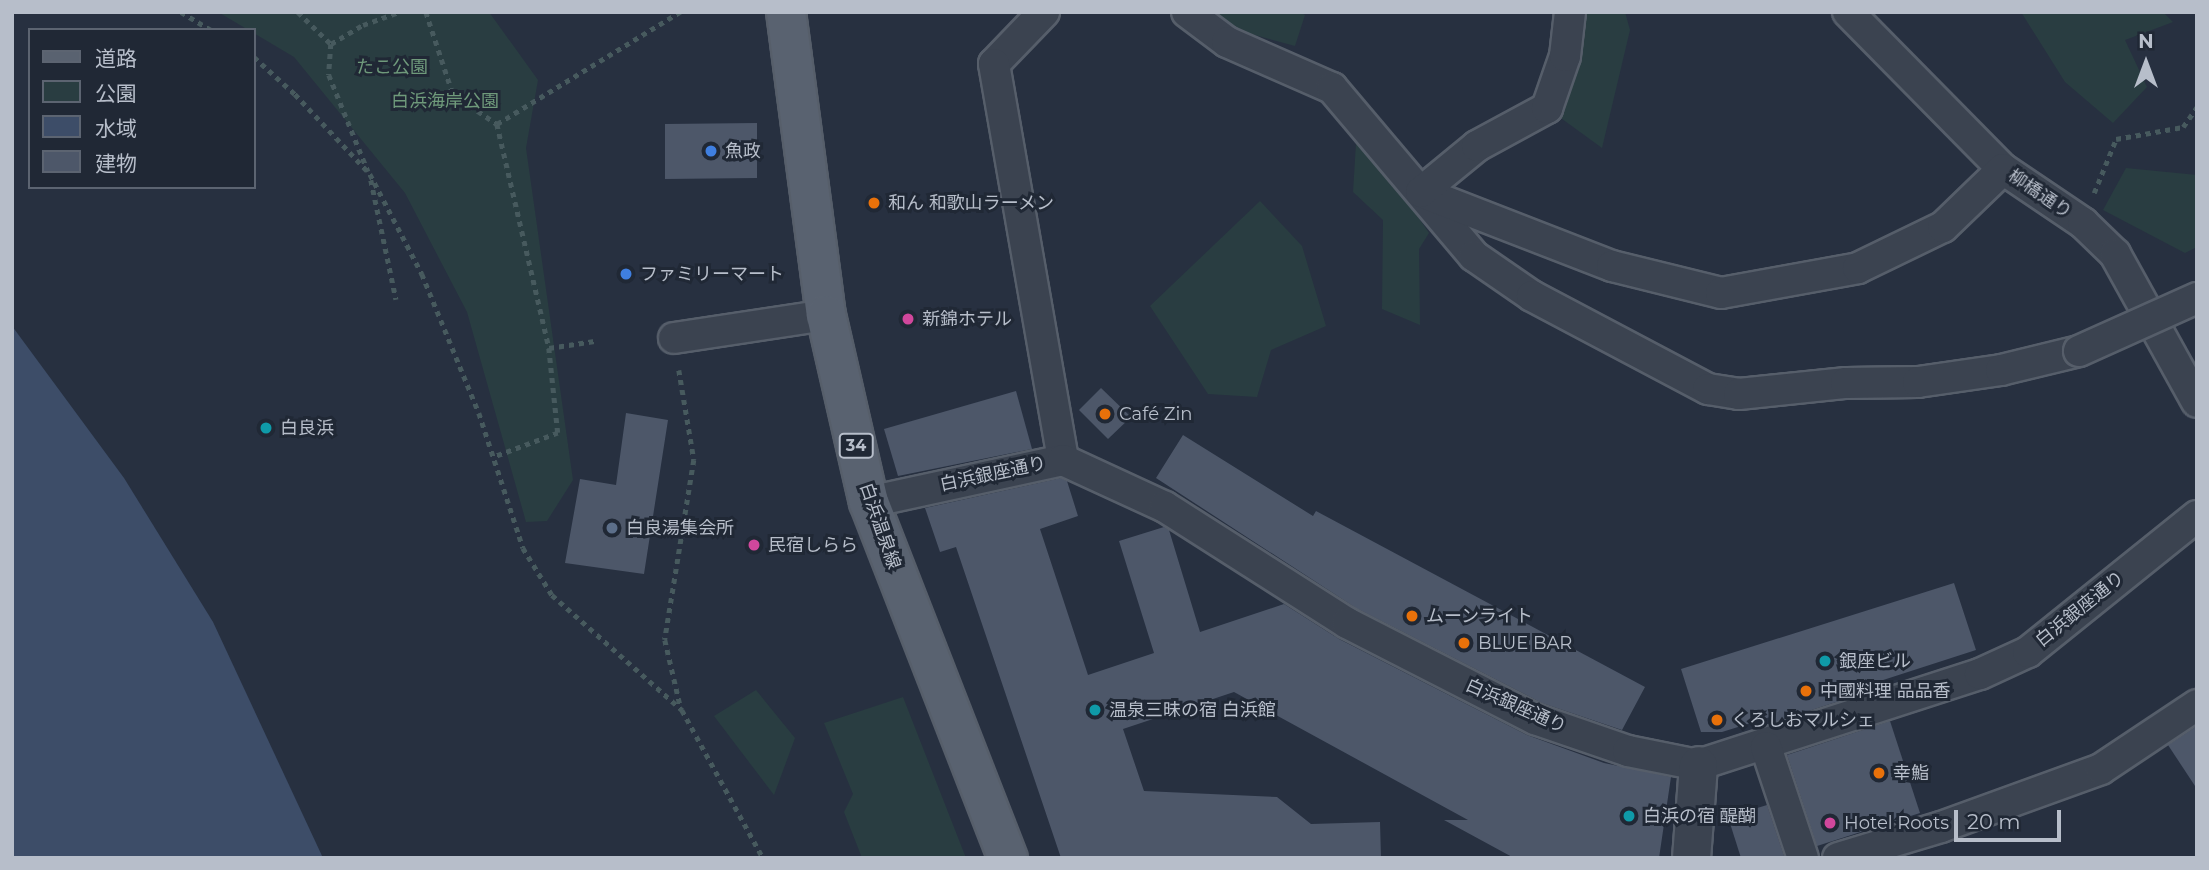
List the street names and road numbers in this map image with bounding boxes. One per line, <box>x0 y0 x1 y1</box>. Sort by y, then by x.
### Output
street label: 柳橋通り <box>2004 165 2076 223</box>
road number: 34 <box>838 434 874 458</box>
street label: 白浜銀座通り <box>938 452 1048 496</box>
street label: 白浜温泉線 <box>855 480 905 572</box>
street label: 白浜銀座通り <box>2031 567 2129 651</box>
street label: 白浜銀座通り <box>1462 674 1570 738</box>

